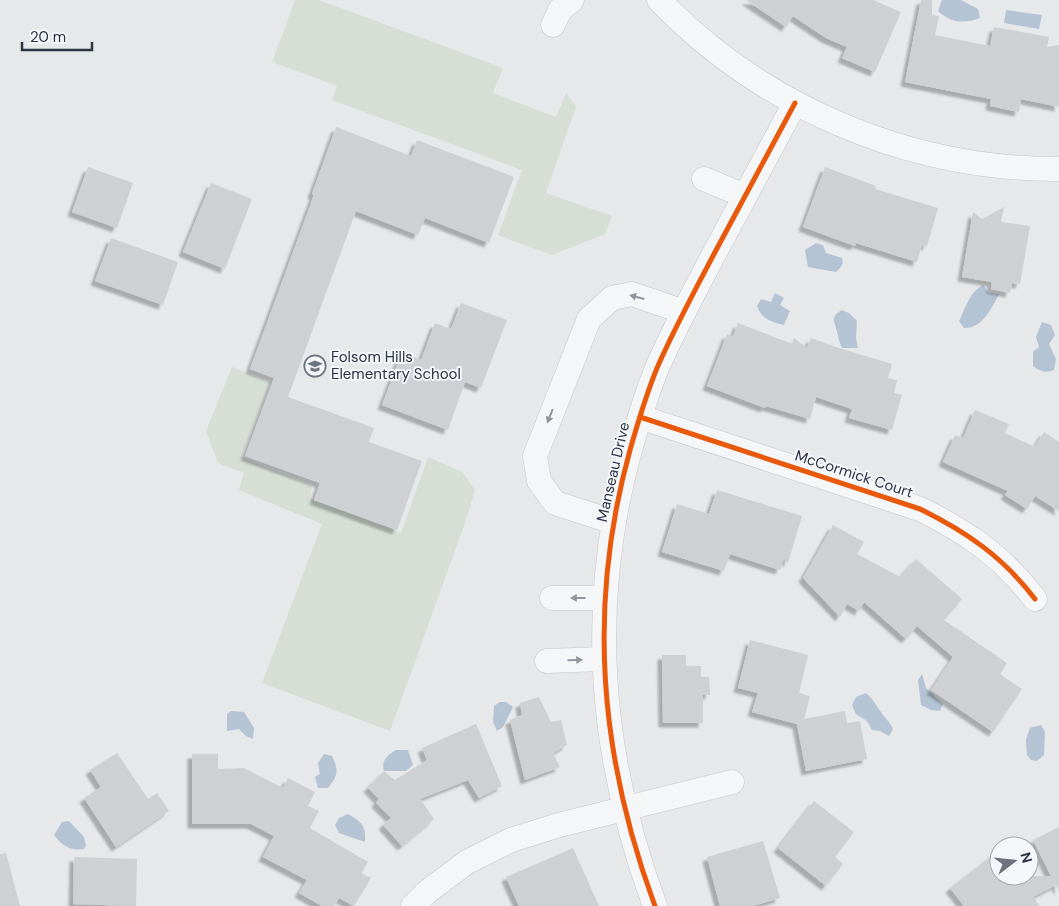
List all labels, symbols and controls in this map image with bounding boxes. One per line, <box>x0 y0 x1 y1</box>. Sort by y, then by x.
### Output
scale bar <box>22 20 92 52</box>
text: 20 m <box>30 27 66 47</box>
one-way arrow <box>630 293 645 301</box>
place label: Folsom Hills Elementary School <box>331 347 461 384</box>
school or university icon: Folsom Hills Elementary School <box>303 354 327 378</box>
one-way arrow <box>546 409 554 424</box>
street label: Manseau Drive <box>592 420 634 524</box>
street label: McCormick Court <box>792 445 916 503</box>
one-way arrow <box>570 594 586 602</box>
one-way arrow <box>568 655 584 663</box>
north arrow <box>989 836 1039 886</box>
text: N <box>1016 850 1037 865</box>

